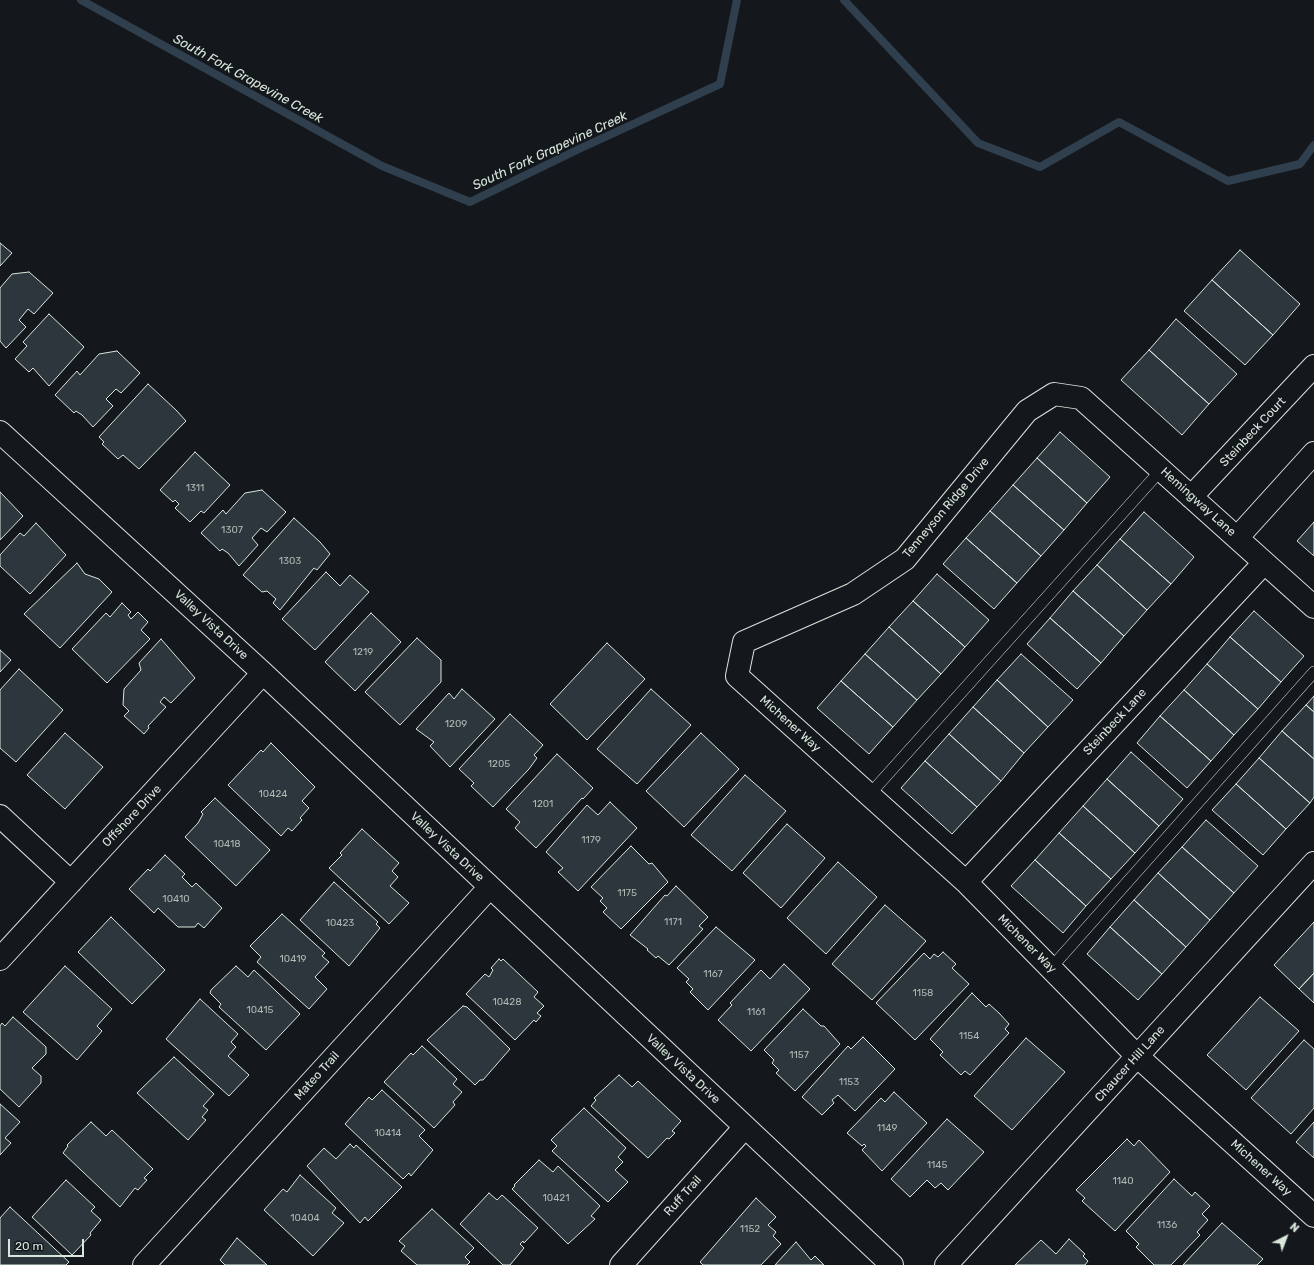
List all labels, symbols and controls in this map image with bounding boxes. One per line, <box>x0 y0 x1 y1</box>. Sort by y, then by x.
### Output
water label: South Fork Grapevine Creek <box>170 31 326 127</box>
water label: South Fork Grapevine Creek <box>470 108 630 194</box>
street label: Steinbeck Court <box>1217 394 1289 470</box>
street label: Tenneyson Ridge Drive <box>900 455 992 561</box>
street label: Hemingway Lane <box>1157 464 1239 540</box>
house number: 1311 <box>186 482 204 494</box>
house number: 1307 <box>221 524 243 536</box>
house number: 1303 <box>279 555 301 567</box>
street label: Valley Vista Drive <box>171 587 251 663</box>
house number: 1219 <box>353 646 373 658</box>
street label: Steinbeck Lane <box>1080 686 1150 758</box>
street label: Michener Way <box>757 693 823 755</box>
house number: 1209 <box>445 718 467 730</box>
house number: 1205 <box>488 758 510 770</box>
street label: Offshore Drive <box>100 782 164 850</box>
house number: 10424 <box>259 788 287 800</box>
house number: 1201 <box>533 798 553 810</box>
street label: Valley Vista Drive <box>407 809 487 885</box>
house number: 1179 <box>581 834 601 846</box>
house number: 10418 <box>213 838 241 850</box>
house number: 1175 <box>617 887 637 899</box>
house number: 10410 <box>162 893 190 905</box>
street label: Michener Way <box>995 912 1059 976</box>
house number: 1171 <box>664 916 682 928</box>
house number: 10423 <box>326 917 354 929</box>
house number: 10419 <box>280 953 306 965</box>
house number: 1167 <box>703 968 723 980</box>
house number: 1158 <box>913 987 933 999</box>
house number: 10428 <box>492 996 522 1008</box>
house number: 10415 <box>247 1004 273 1016</box>
house number: 1161 <box>747 1006 765 1018</box>
street label: Chaucer Hill Lane <box>1092 1023 1168 1105</box>
house number: 1154 <box>959 1030 979 1042</box>
street label: Valley Vista Drive <box>643 1031 723 1107</box>
street label: Mateo Trail <box>292 1049 342 1103</box>
house number: 1157 <box>789 1049 809 1061</box>
house number: 1153 <box>839 1076 859 1088</box>
house number: 1149 <box>877 1122 897 1134</box>
house number: 10414 <box>374 1127 402 1139</box>
street label: Michener Way <box>1228 1137 1294 1199</box>
house number: 1145 <box>927 1159 947 1171</box>
street label: Ruff Trail <box>661 1173 705 1219</box>
house number: 1140 <box>1112 1175 1134 1187</box>
house number: 10421 <box>543 1192 569 1204</box>
house number: 10404 <box>290 1212 320 1224</box>
north arrow <box>1266 1217 1306 1257</box>
house number: 1136 <box>1157 1219 1177 1231</box>
text: N <box>1287 1220 1302 1235</box>
house number: 1152 <box>740 1223 760 1235</box>
scale bar <box>10 1231 86 1257</box>
text: 20 m <box>15 1239 43 1253</box>

